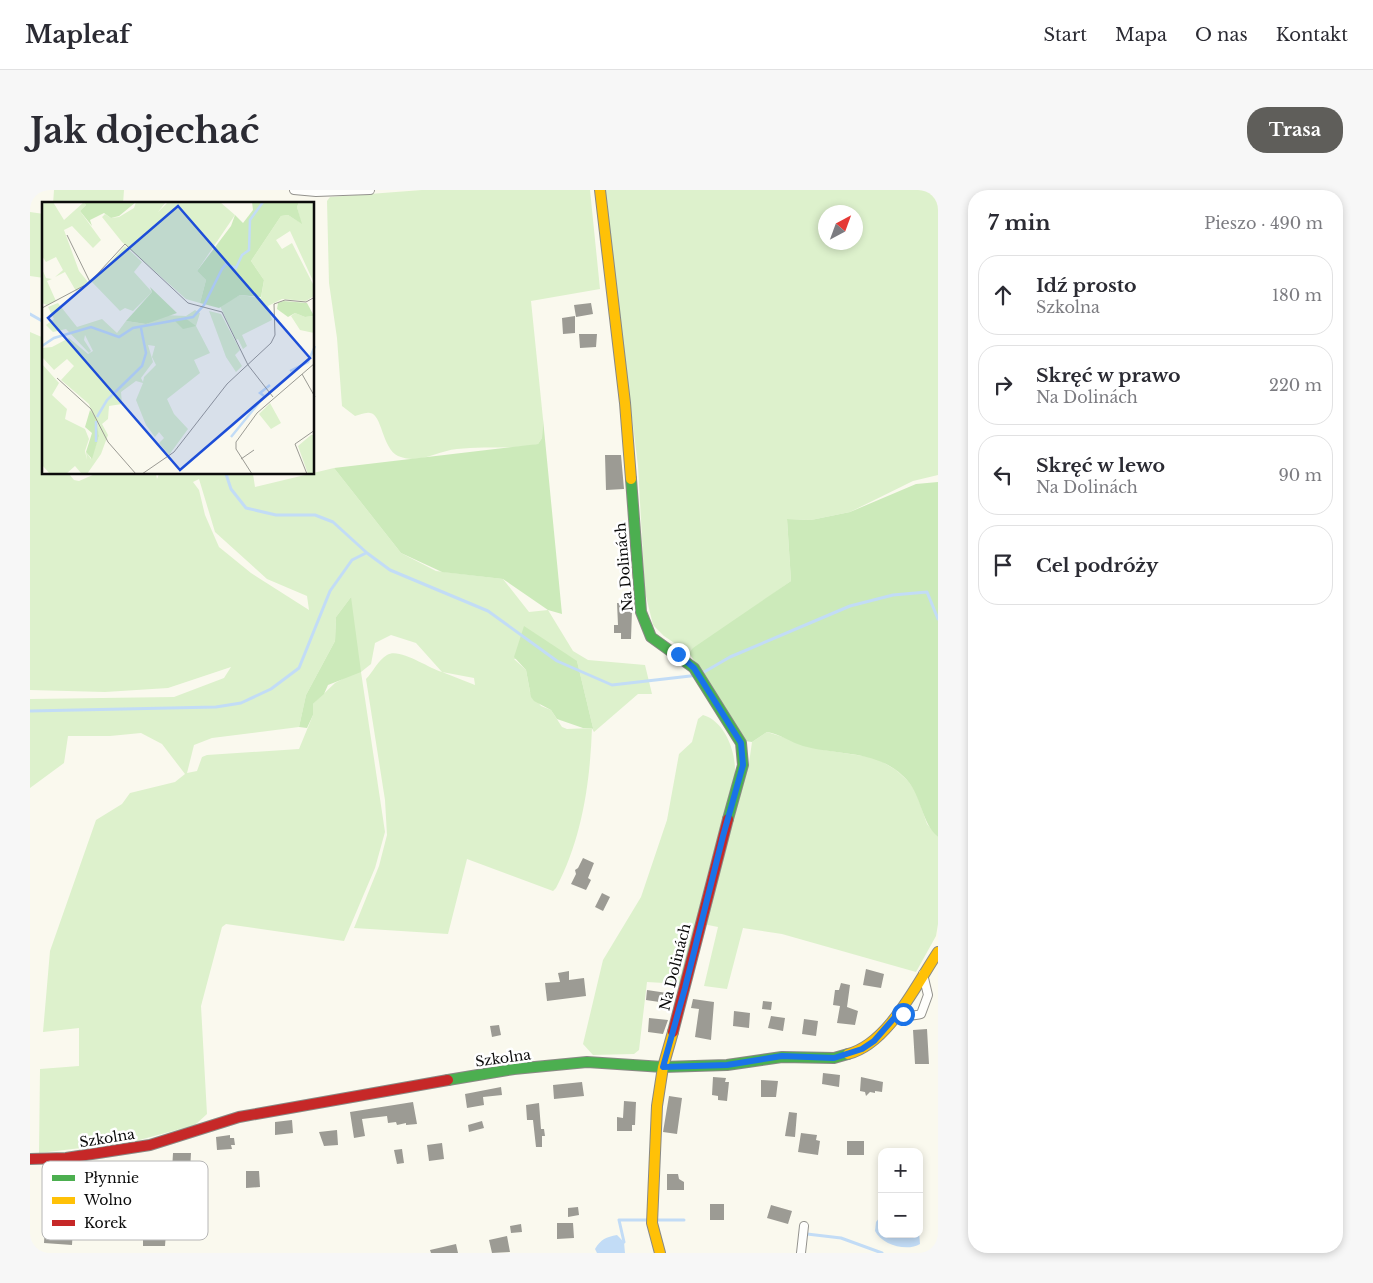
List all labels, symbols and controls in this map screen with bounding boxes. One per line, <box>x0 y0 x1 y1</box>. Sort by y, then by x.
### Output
text: Mapleaf <box>25 20 130 49</box>
text: Start <box>1043 24 1087 46</box>
text: Mapa <box>1115 24 1167 46</box>
text: O nas <box>1195 24 1248 46</box>
text: Kontakt <box>1276 24 1348 46</box>
button: Trasa <box>1247 107 1343 153</box>
text: Jak dojechać <box>30 109 259 152</box>
inset map <box>42 202 315 475</box>
north arrow <box>818 205 863 250</box>
text: 7 min <box>988 210 1051 236</box>
text: Pieszo · 490 m <box>1204 213 1323 233</box>
text: Idź prosto <box>1036 274 1137 297</box>
icon: ahead <box>989 281 1017 309</box>
text: 180 m <box>1272 285 1322 305</box>
text: Szkolna <box>1036 297 1100 317</box>
text: Skręć w prawo <box>1036 364 1181 387</box>
icon: right <box>989 371 1017 399</box>
text: 220 m <box>1269 375 1322 395</box>
text: Na Dolinách <box>1036 387 1138 407</box>
text: Skręć w lewo <box>1036 454 1165 477</box>
icon: left <box>989 461 1017 489</box>
text: 90 m <box>1279 465 1322 485</box>
text: Na Dolinách <box>1036 477 1138 497</box>
street label: Na Dolinách <box>611 521 637 612</box>
icon: arrive <box>989 551 1017 579</box>
text: Cel podróży <box>1036 554 1158 577</box>
route end <box>667 643 690 666</box>
street label: Na Dolinách <box>655 921 695 1012</box>
route start <box>892 1003 915 1026</box>
street label: Szkolna <box>474 1045 532 1071</box>
street label: Szkolna <box>78 1125 136 1151</box>
map controls <box>878 1148 923 1238</box>
button: + <box>878 1148 923 1193</box>
legend <box>42 1161 208 1240</box>
text: Płynnie <box>84 1169 139 1187</box>
text: Wolno <box>83 1191 132 1209</box>
button: − <box>878 1193 923 1238</box>
text: Korek <box>84 1214 127 1232</box>

